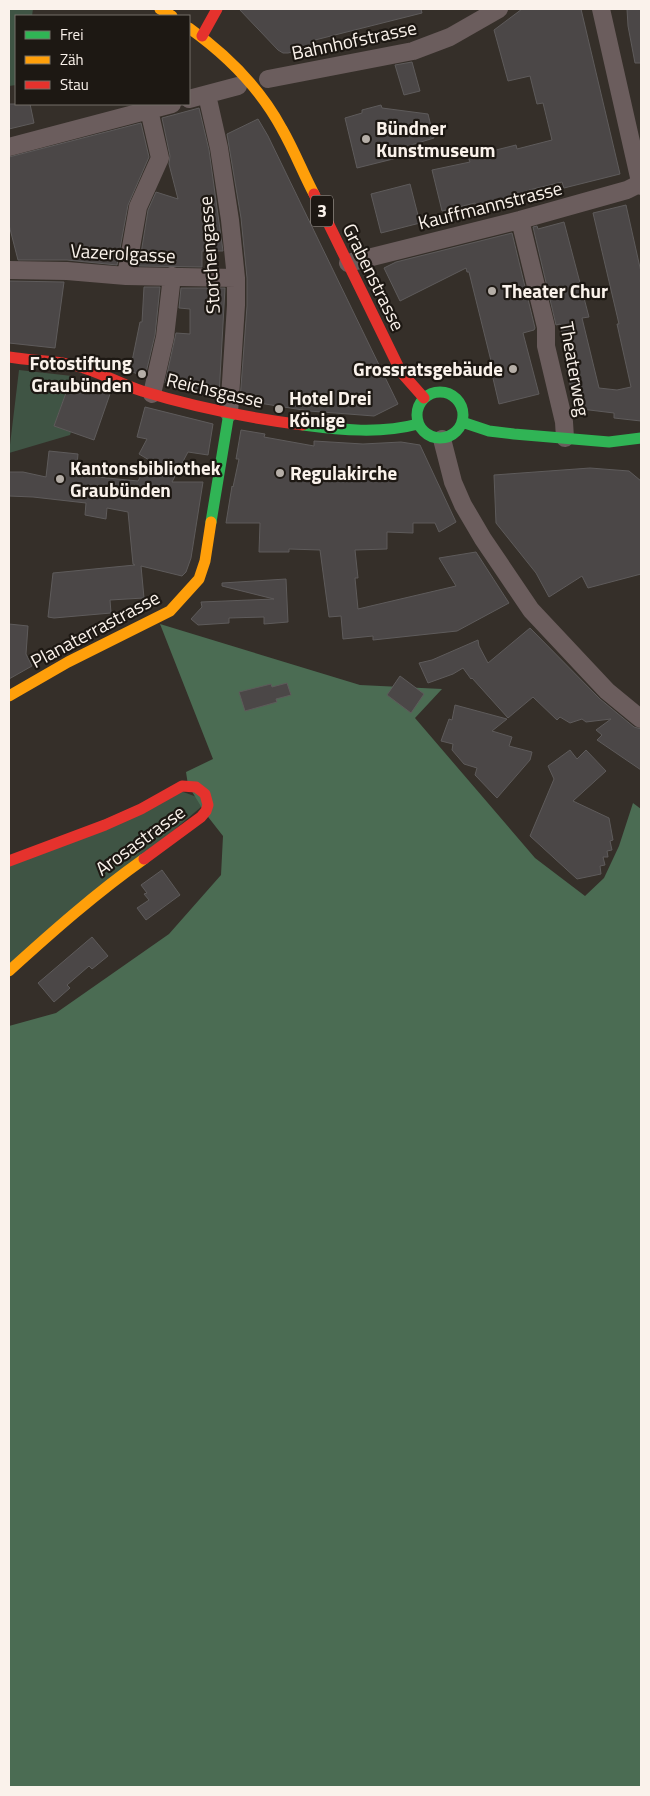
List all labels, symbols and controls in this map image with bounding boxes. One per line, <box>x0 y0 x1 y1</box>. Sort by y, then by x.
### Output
street label: Bahnhofstrasse <box>289 12 419 67</box>
legend <box>15 15 190 105</box>
text: Frei <box>60 23 83 46</box>
text: Zäh <box>60 48 84 71</box>
text: Stau <box>60 73 89 96</box>
place label: Bündner Kunstmuseum <box>376 113 495 164</box>
marker: Bündner Kunstmuseum <box>360 133 372 145</box>
street label: Kauffmannstrasse <box>415 173 565 236</box>
street label: Storchengasse <box>190 195 227 315</box>
road number: 3 <box>311 196 333 227</box>
street label: Grabenstrasse <box>336 218 413 335</box>
street label: Vazerolgasse <box>70 235 177 270</box>
place label: Theater Chur <box>502 276 608 305</box>
marker: Theater Chur <box>486 285 498 297</box>
street label: Theaterweg <box>553 319 598 419</box>
place label: Fotostiftung Graubünden <box>29 348 132 399</box>
place label: Grossratsgebäude <box>353 354 503 383</box>
marker: Grossratsgebäude <box>507 363 519 375</box>
street label: Reichsgasse <box>164 364 267 415</box>
marker: Fotostiftung Graubünden <box>136 368 148 380</box>
place label: Hotel Drei Könige <box>289 383 372 434</box>
marker: Hotel Drei Könige <box>273 403 285 415</box>
place label: Kantonsbibliothek Graubünden <box>70 453 221 504</box>
place label: Regulakirche <box>290 458 398 487</box>
marker: Regulakirche <box>274 467 286 479</box>
marker: Kantonsbibliothek Graubünden <box>54 473 66 485</box>
street label: Planaterrastrasse <box>25 582 165 675</box>
street label: Arosastrasse <box>89 797 191 882</box>

